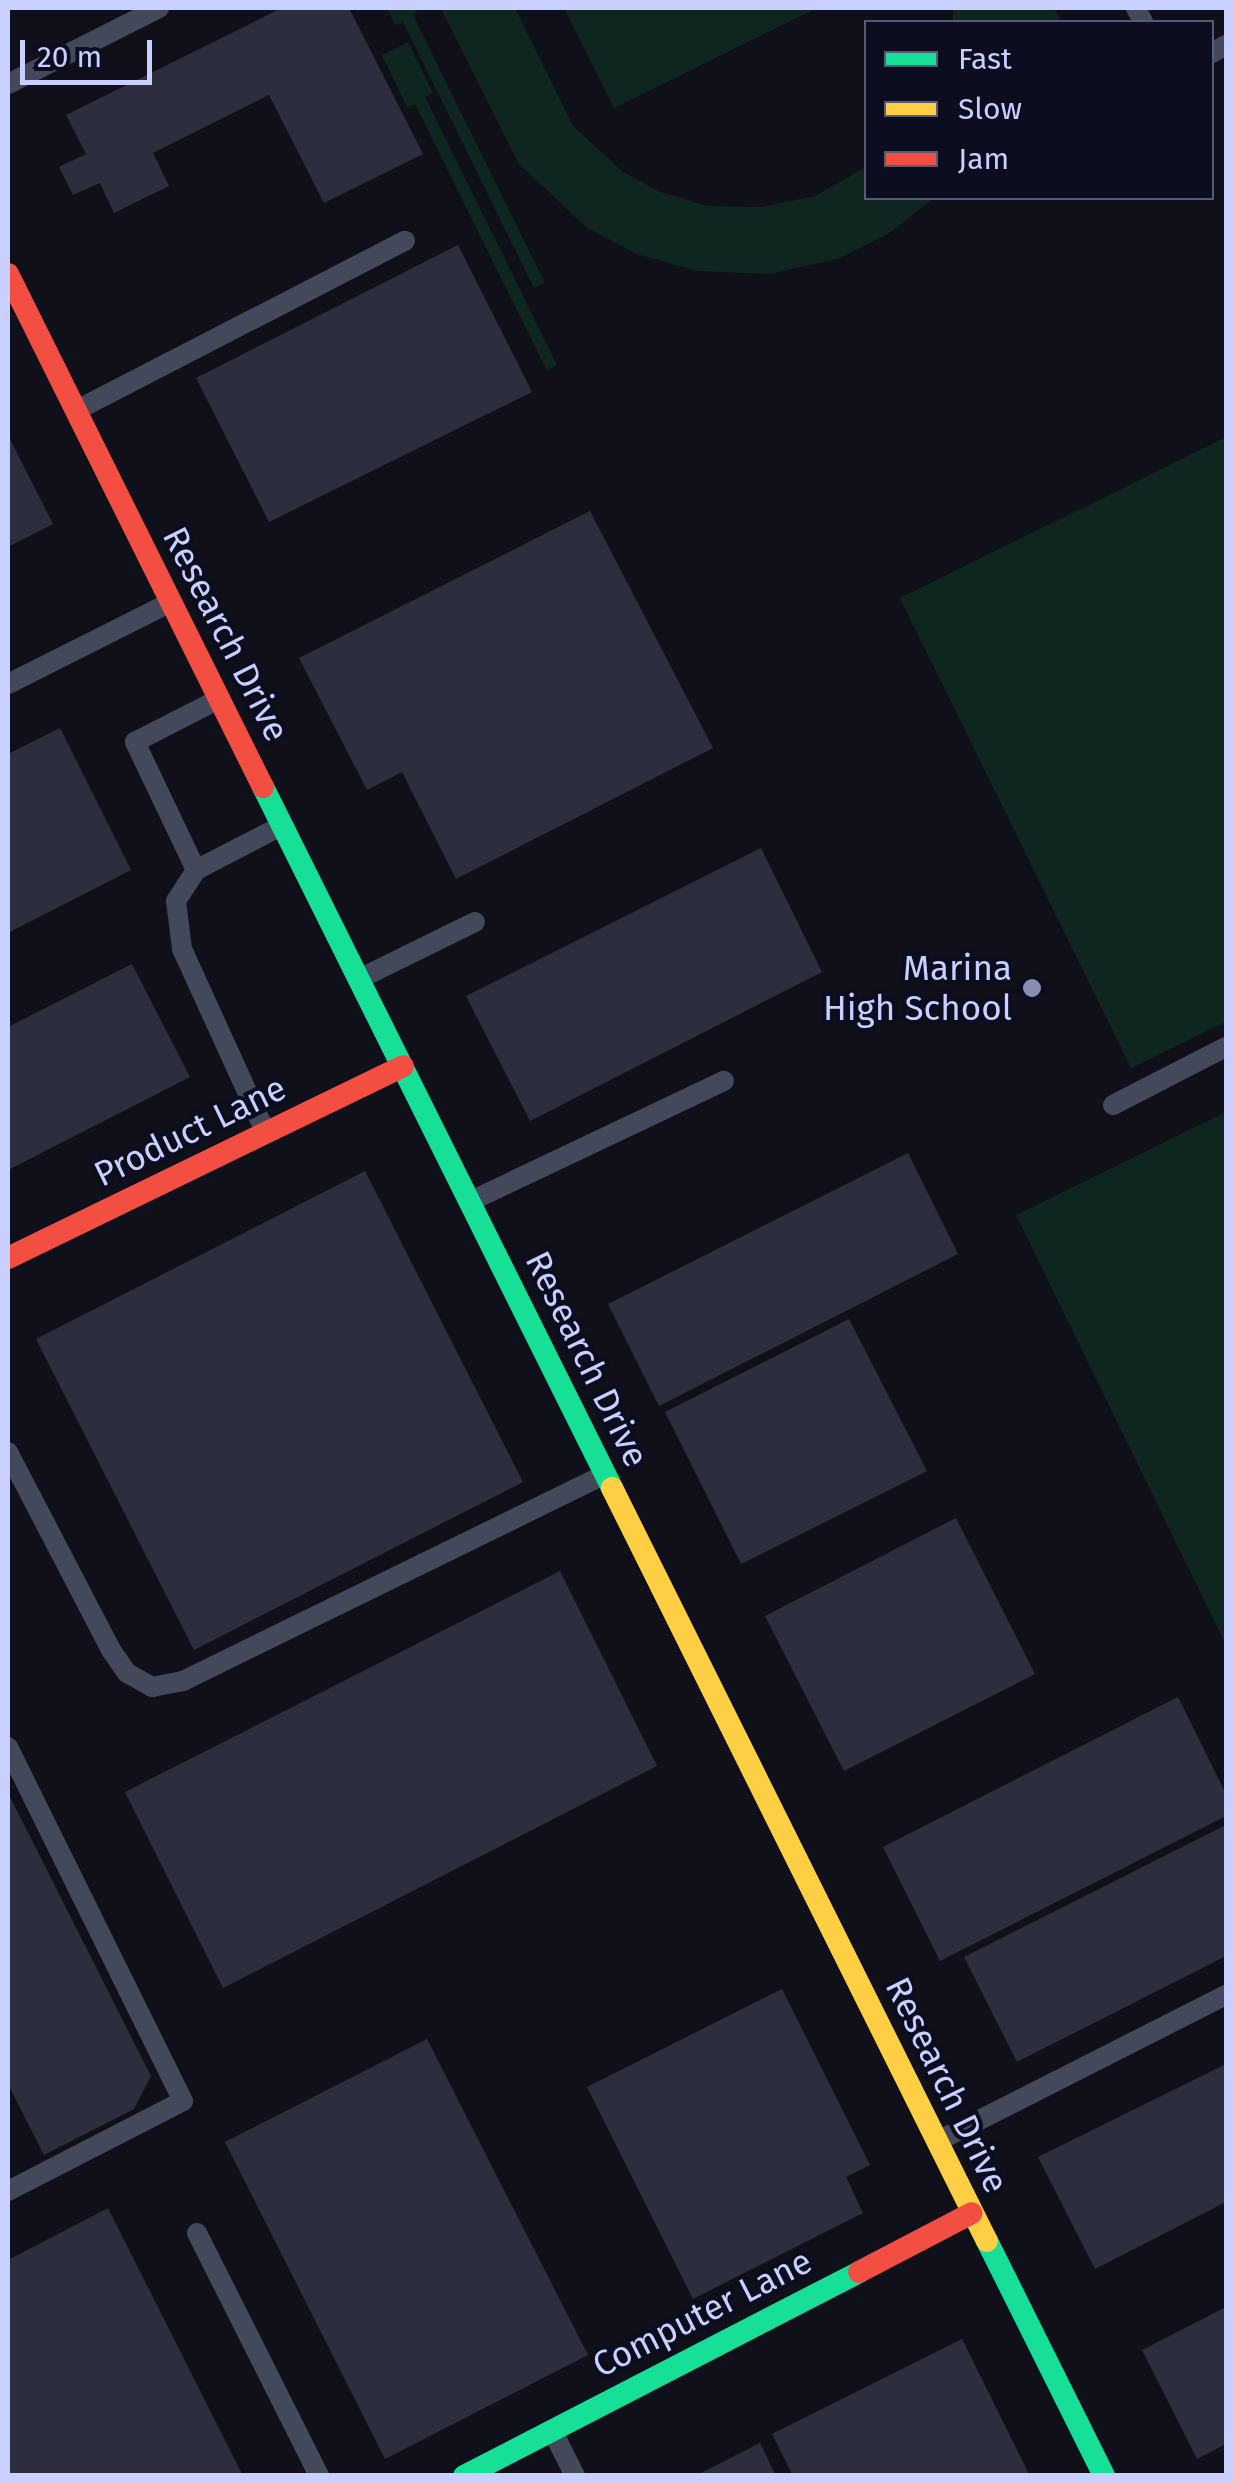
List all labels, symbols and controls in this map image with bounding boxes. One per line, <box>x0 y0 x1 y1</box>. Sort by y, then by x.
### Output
scale bar <box>25 20 158 82</box>
legend <box>864 20 1214 200</box>
text: 20 m <box>37 39 102 75</box>
text: Fast <box>958 41 1012 77</box>
text: Slow <box>958 91 1022 127</box>
text: Jam <box>958 141 1009 177</box>
street label: Research Drive <box>154 520 298 748</box>
place label: Marina High School <box>823 947 1012 1029</box>
marker: Marina High School <box>1021 977 1043 999</box>
street label: Product Lane <box>87 1066 293 1196</box>
street label: Research Drive <box>517 1244 657 1474</box>
street label: Research Drive <box>877 1970 1017 2200</box>
street label: Computer Lane <box>585 2240 819 2386</box>

